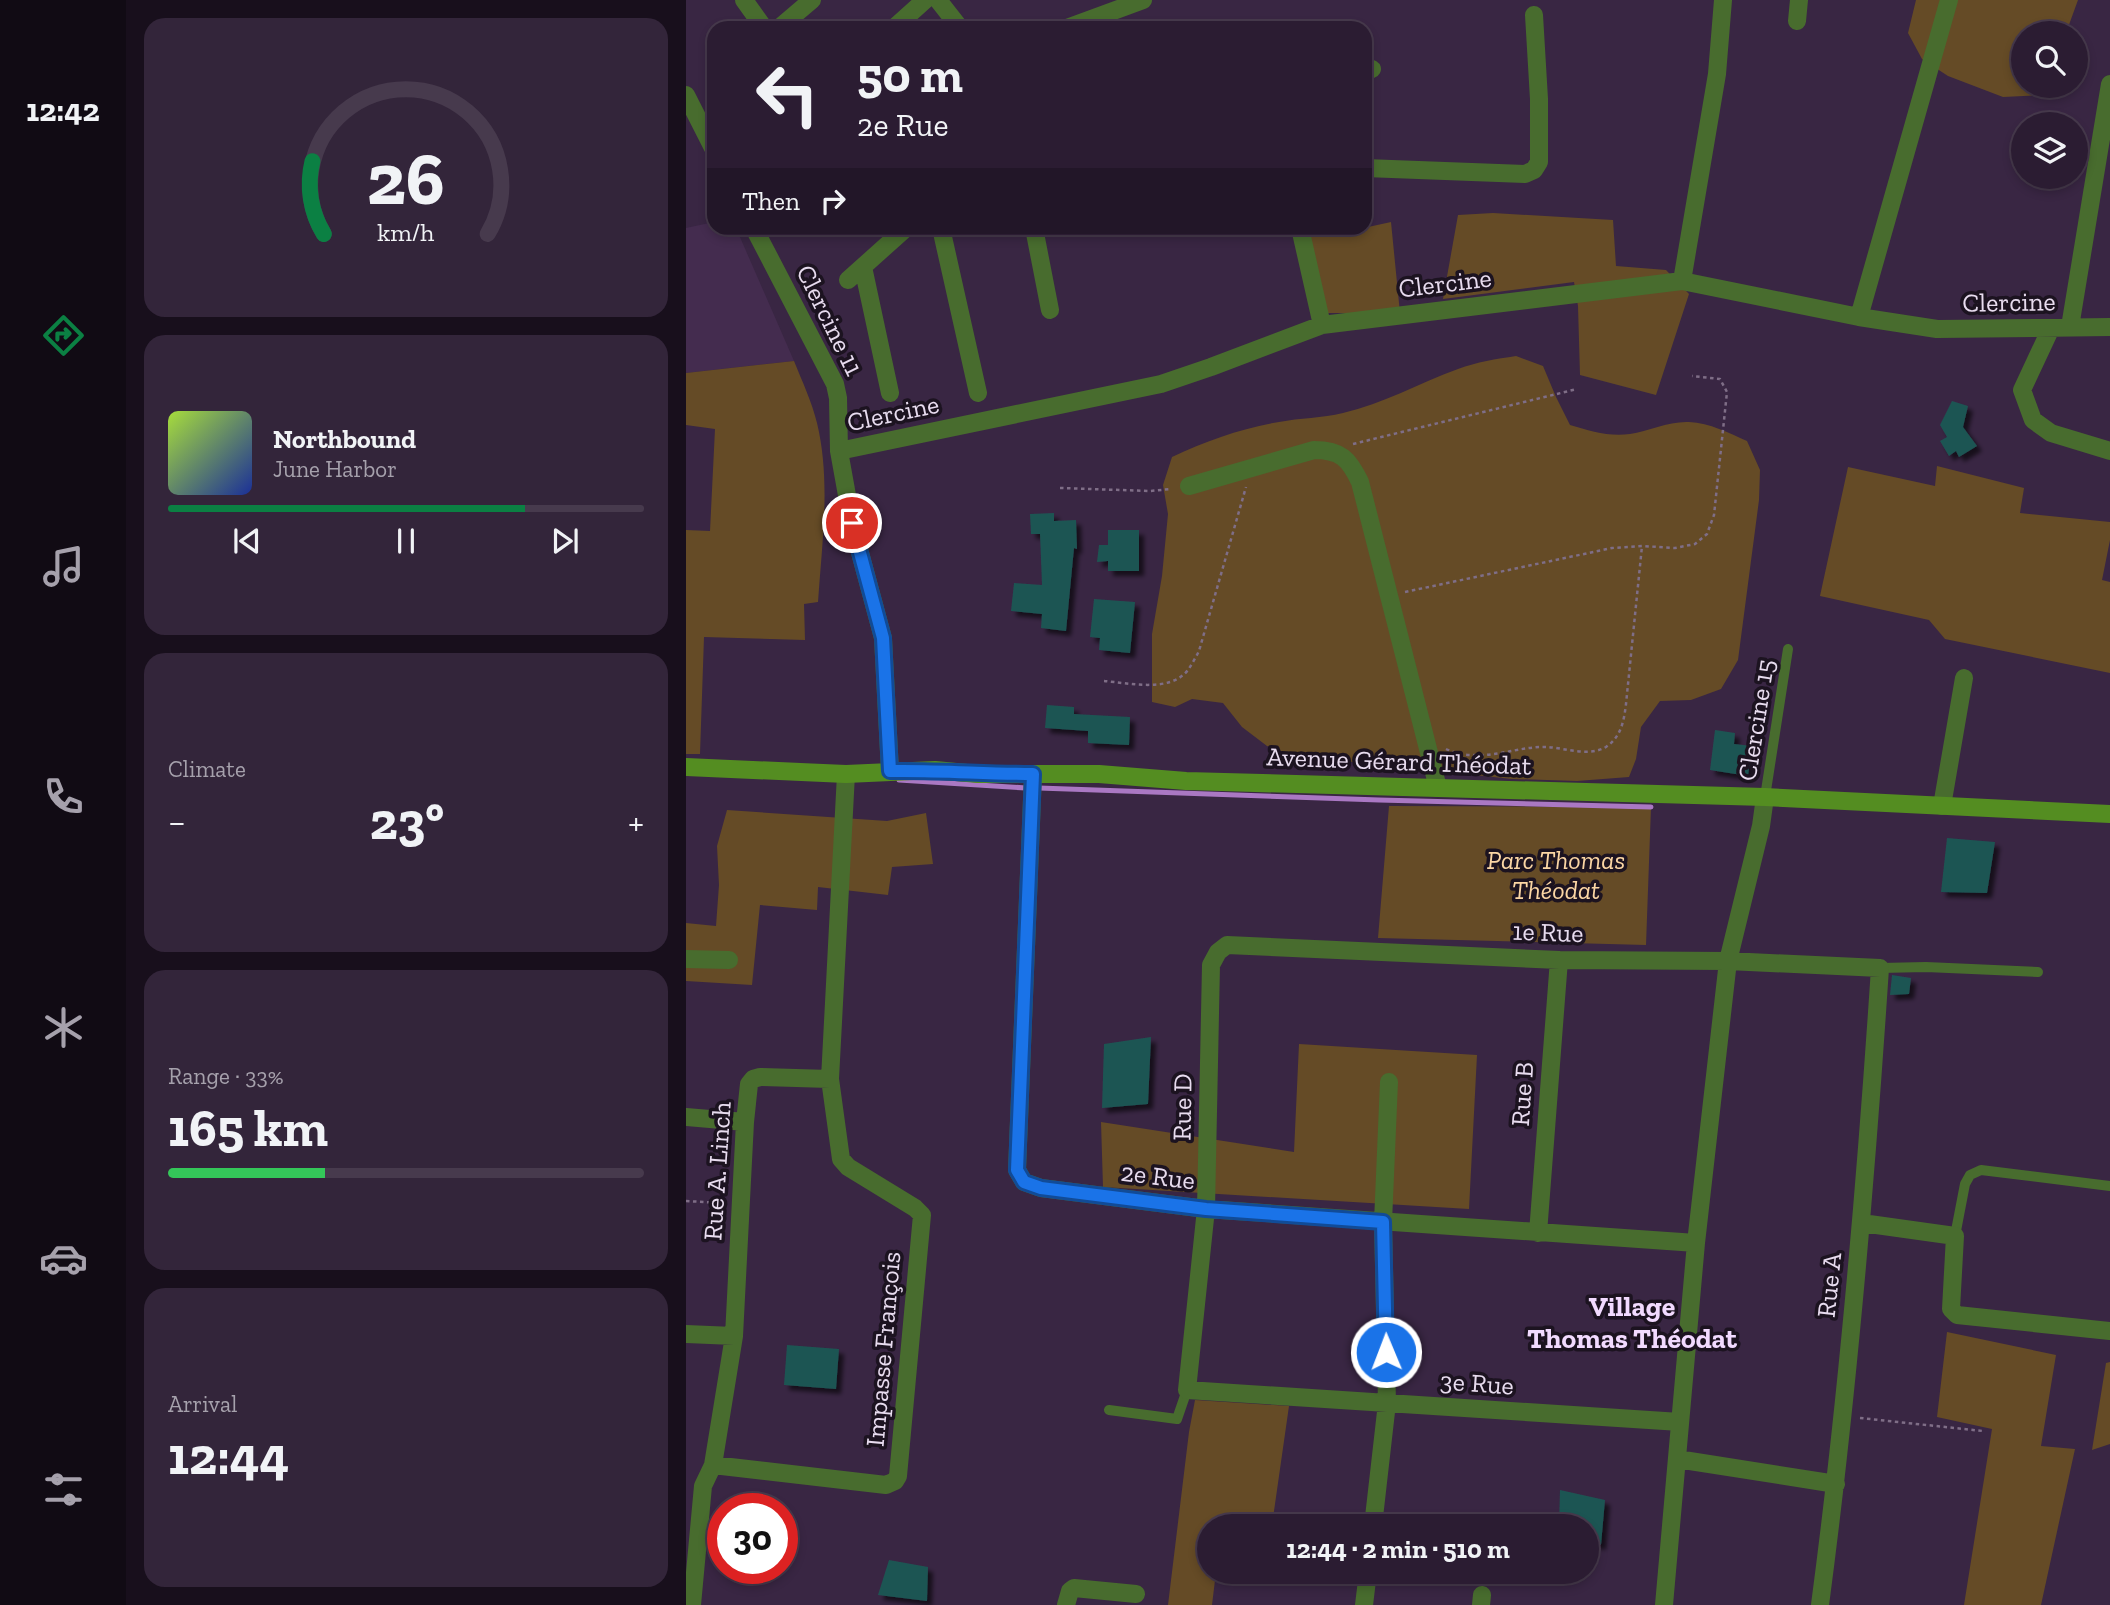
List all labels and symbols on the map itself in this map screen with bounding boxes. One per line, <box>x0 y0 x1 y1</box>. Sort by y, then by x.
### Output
street label: Clercine 11 <box>789 259 871 381</box>
street label: Clercine <box>1397 261 1493 305</box>
street label: Clercine <box>1962 285 2056 319</box>
street label: Clercine <box>844 388 942 438</box>
pin <box>822 493 882 553</box>
street label: Clercine 15 <box>1731 657 1781 783</box>
street label: Avenue Gérard Théodat <box>1266 740 1532 782</box>
park label: Parc Thomas Théodat <box>1487 844 1625 906</box>
street label: 1e Rue <box>1512 915 1584 949</box>
street label: Rue B <box>1504 1061 1540 1127</box>
street label: Rue D <box>1165 1073 1199 1141</box>
street label: Rue A. Linch <box>696 1100 738 1242</box>
street label: 2e Rue <box>1119 1156 1197 1196</box>
street label: Impasse François <box>859 1250 907 1448</box>
street label: Rue A <box>1810 1250 1848 1319</box>
district label: Village Thomas Théodat <box>1527 1290 1738 1355</box>
position arrow <box>1349 1315 1423 1389</box>
street label: 3e Rue <box>1439 1364 1515 1402</box>
speed limit sign: 30 <box>707 1493 798 1584</box>

